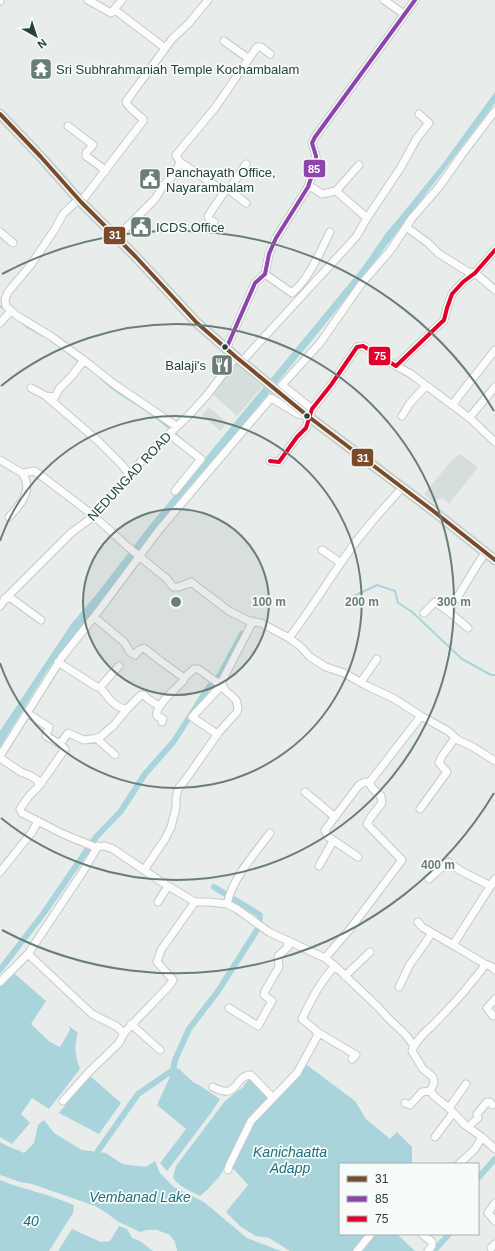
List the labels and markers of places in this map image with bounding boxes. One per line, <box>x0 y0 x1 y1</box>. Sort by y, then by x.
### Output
temple icon: Sri Subhrahmaniah Temple Kochambalam <box>28 56 54 82</box>
place label: Sri Subhrahmaniah Temple Kochambalam <box>56 62 299 77</box>
place label: Panchayath Office, Nayarambalam <box>166 165 276 195</box>
public building icon: Panchayath Office, Nayarambalam <box>137 166 163 192</box>
public building icon: ICDS Office <box>128 214 154 240</box>
place label: ICDS Office <box>156 220 224 235</box>
unlabelled marker <box>220 342 230 352</box>
restaurant icon: Balaji's <box>209 352 235 378</box>
place label: Balaji's <box>165 358 206 373</box>
unlabelled marker <box>302 411 312 421</box>
centre of rings <box>169 595 183 609</box>

